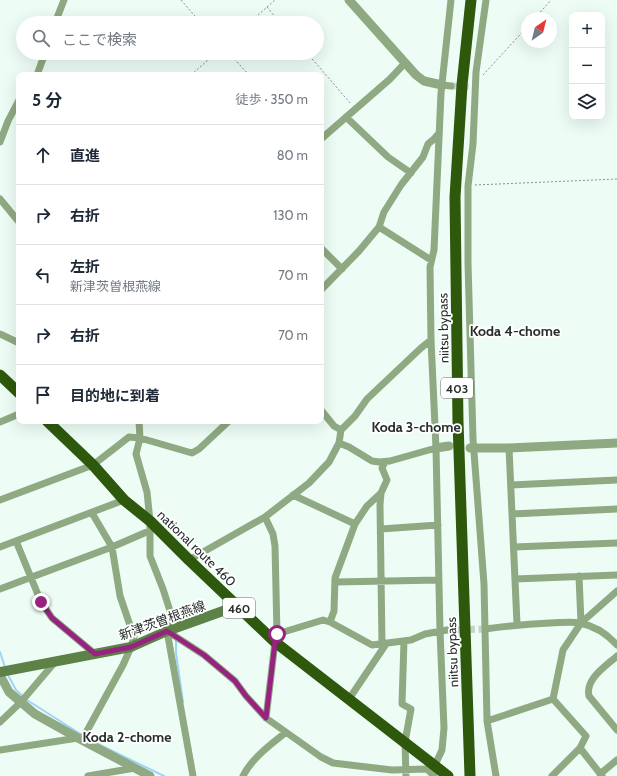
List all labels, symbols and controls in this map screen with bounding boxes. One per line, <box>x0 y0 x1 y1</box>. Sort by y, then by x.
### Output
north arrow <box>521 12 557 48</box>
map controls <box>569 12 605 120</box>
button: + <box>569 12 605 48</box>
search box <box>16 16 324 60</box>
icon: search <box>30 27 52 49</box>
text: ここで検索 <box>62 31 137 49</box>
button: − <box>569 48 605 84</box>
button: layers <box>569 84 605 120</box>
text: 5 分 <box>32 90 62 110</box>
text: 徒歩 · 350 m <box>236 91 308 107</box>
icon: ahead <box>32 144 54 166</box>
text: 直進 <box>70 147 100 165</box>
text: 80 m <box>277 147 308 163</box>
icon: right <box>32 204 54 226</box>
text: 右折 <box>70 207 100 225</box>
text: 130 m <box>273 207 308 223</box>
text: 左折 <box>70 258 100 276</box>
icon: left <box>32 264 54 286</box>
text: 70 m <box>278 267 308 283</box>
text: 新津茨曽根燕線 <box>70 278 161 294</box>
street label: niitsu bypass <box>434 292 452 363</box>
district label: Koda 4-chome <box>470 322 560 340</box>
icon: right <box>32 324 54 346</box>
text: 右折 <box>70 327 100 345</box>
text: 70 m <box>278 327 308 343</box>
road number: 403 <box>441 378 473 398</box>
icon: arrive <box>32 384 54 406</box>
text: 目的地に到着 <box>70 387 160 405</box>
district label: Koda 3-chome <box>371 418 461 436</box>
street label: national route 460 <box>154 506 240 590</box>
route end <box>32 593 50 611</box>
street label: 新津茨曽根燕線 <box>117 597 207 643</box>
road number: 460 <box>223 598 255 618</box>
street label: niitsu bypass <box>443 616 461 687</box>
route start <box>268 625 286 643</box>
district label: Koda 2-chome <box>83 728 171 746</box>

